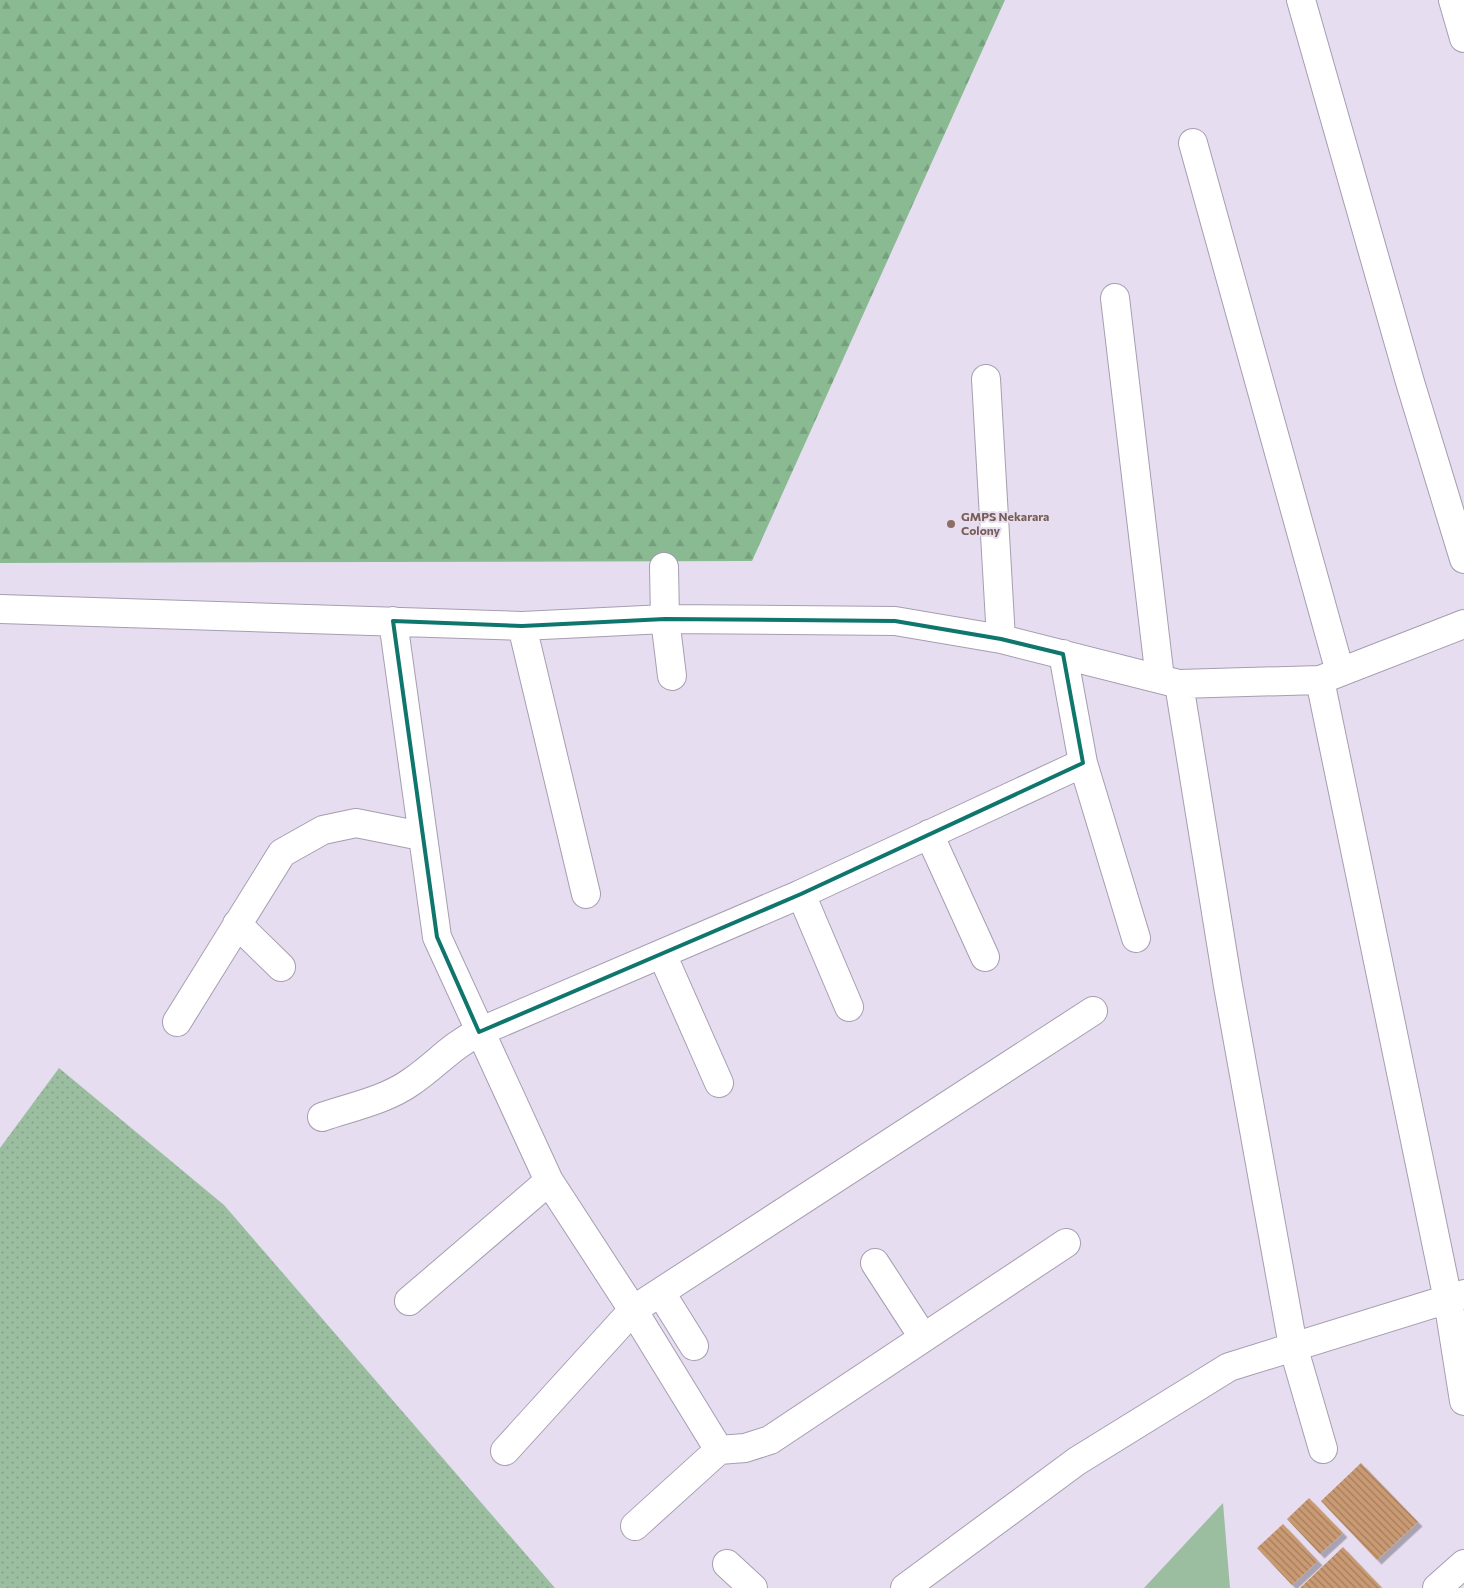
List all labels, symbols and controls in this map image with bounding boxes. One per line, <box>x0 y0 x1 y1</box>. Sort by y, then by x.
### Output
place label: GMPS Nekarara Colony <box>961 509 1049 537</box>
marker: GMPS Nekarara Colony <box>945 518 957 530</box>

